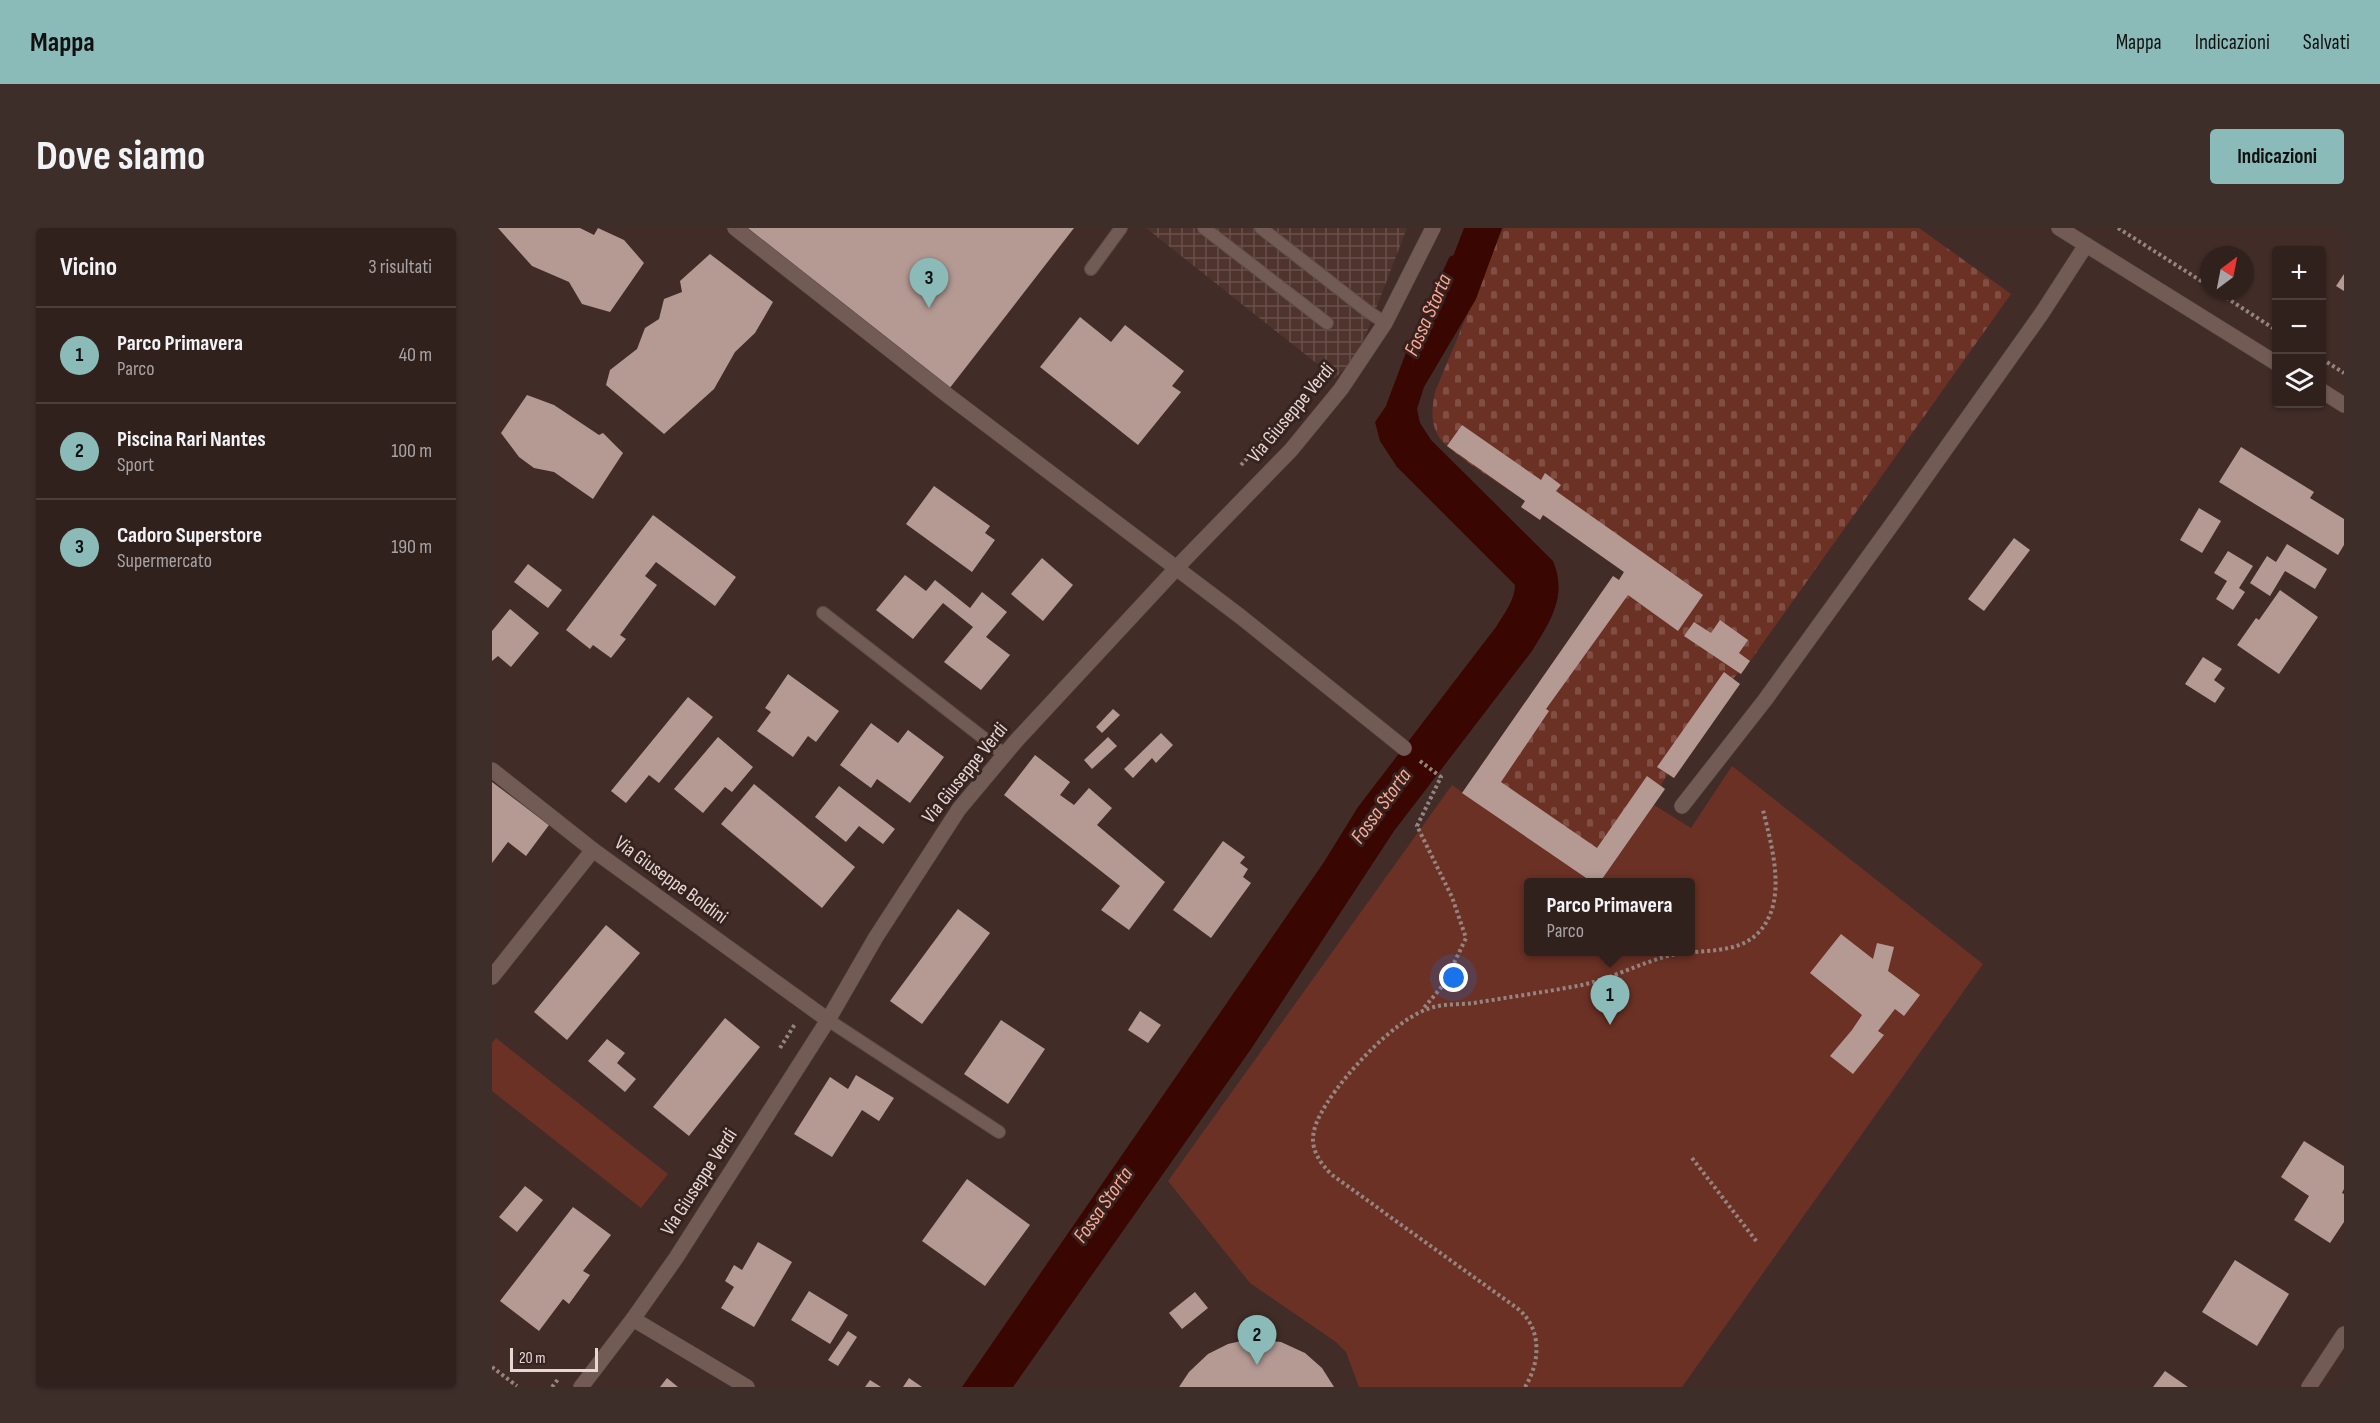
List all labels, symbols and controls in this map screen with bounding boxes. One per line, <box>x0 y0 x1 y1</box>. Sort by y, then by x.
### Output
text: Mappa <box>30 26 95 59</box>
text: Mappa <box>2116 30 2162 55</box>
text: Indicazioni <box>2195 30 2270 55</box>
text: Salvati <box>2303 30 2350 55</box>
button: Indicazioni <box>2210 129 2344 184</box>
text: Dove siamo <box>36 131 205 182</box>
north arrow <box>2200 246 2254 300</box>
map controls <box>2272 246 2326 408</box>
button: + <box>2272 246 2326 300</box>
text: Vicino <box>60 252 117 283</box>
text: 3 risultati <box>368 255 432 279</box>
pin: 3 <box>910 259 948 308</box>
water label: Fossa Storta <box>1399 270 1457 360</box>
button: − <box>2272 300 2326 354</box>
text: Parco Primavera <box>117 330 243 357</box>
text: 1 <box>76 343 83 367</box>
text: 40 m <box>399 343 432 367</box>
button: layers <box>2272 354 2326 408</box>
text: Parco <box>117 357 155 381</box>
street label: Via Giuseppe Verdi <box>1242 358 1340 468</box>
text: Piscina Rari Nantes <box>117 426 266 453</box>
text: 2 <box>75 439 84 463</box>
text: 100 m <box>391 439 432 463</box>
text: Sport <box>117 453 154 477</box>
text: Cadoro Superstore <box>117 522 262 549</box>
text: 3 <box>75 535 84 559</box>
text: 190 m <box>391 535 432 559</box>
text: Supermercato <box>117 549 212 573</box>
street label: Via Giuseppe Verdi <box>917 718 1013 828</box>
water label: Fossa Storta <box>1345 763 1417 848</box>
street label: Via Giuseppe Boldini <box>610 831 732 929</box>
popup <box>1524 878 1695 956</box>
text: Parco Primavera <box>1546 892 1673 919</box>
text: Parco <box>1546 919 1584 943</box>
your location <box>1439 963 1468 992</box>
pin: 1 <box>1590 976 1630 1025</box>
street label: Via Giuseppe Verdi <box>656 1124 742 1240</box>
water label: Fossa Storta <box>1068 1162 1138 1248</box>
pin: 2 <box>1238 1316 1276 1365</box>
scale bar <box>510 1345 598 1372</box>
text: 20 m <box>519 1349 546 1368</box>

